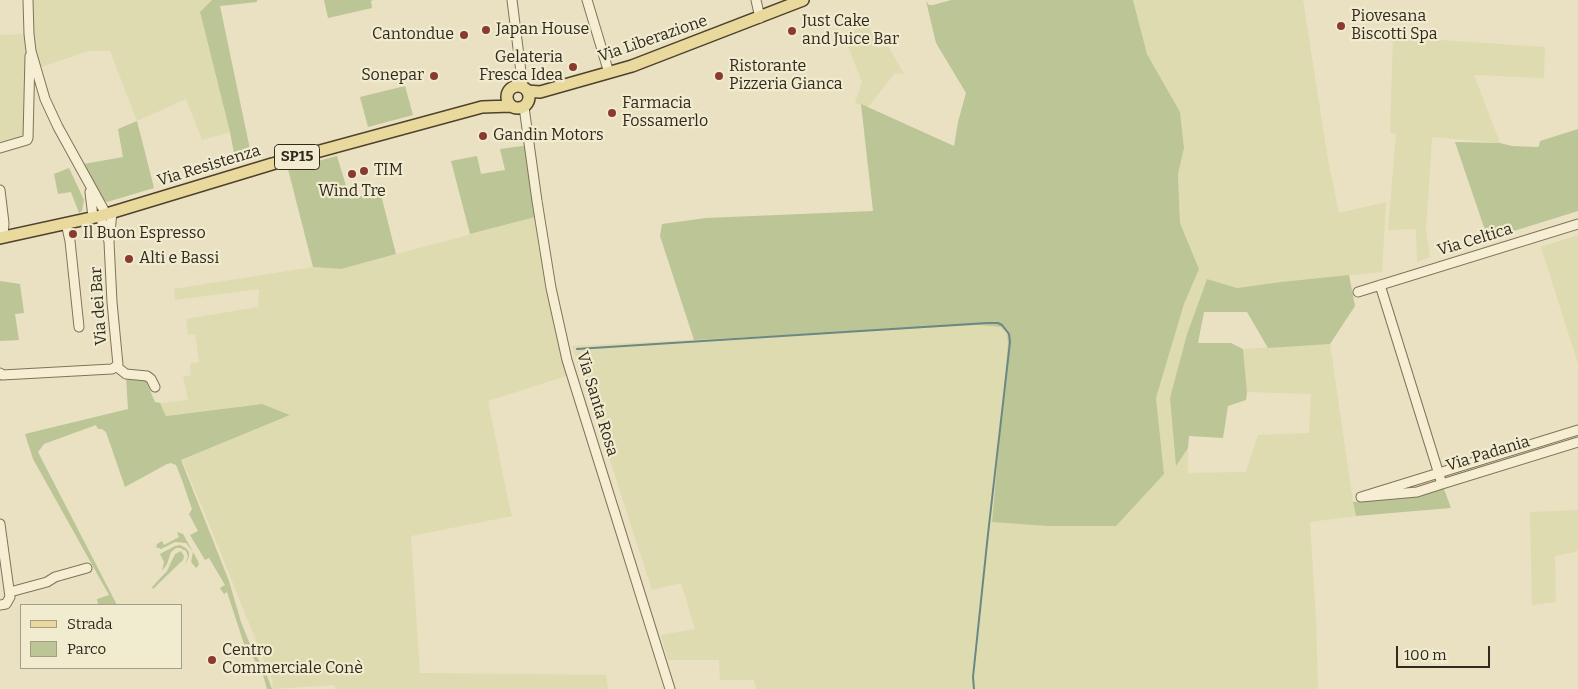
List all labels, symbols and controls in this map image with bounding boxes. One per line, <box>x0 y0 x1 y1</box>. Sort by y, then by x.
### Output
place label: Piovesana Biscotti Spa <box>1351 7 1437 45</box>
street label: Via Liberazione <box>596 11 710 67</box>
place label: Just Cake and Juice Bar <box>802 12 899 50</box>
place label: Japan House <box>496 20 589 40</box>
marker: Piovesana Biscotti Spa <box>1335 20 1347 32</box>
marker: Japan House <box>480 24 492 36</box>
place label: Cantondue <box>372 25 454 45</box>
marker: Just Cake and Juice Bar <box>786 25 798 37</box>
marker: Cantondue <box>458 29 470 41</box>
place label: Gelateria Fresca Idea <box>479 48 563 86</box>
place label: Ristorante Pizzeria Gianca <box>729 57 843 95</box>
marker: Gelateria Fresca Idea <box>567 61 579 73</box>
place label: Sonepar <box>361 66 424 86</box>
marker: Sonepar <box>428 70 440 82</box>
marker: Ristorante Pizzeria Gianca <box>713 70 725 82</box>
place label: Farmacia Fossamerlo <box>622 94 708 132</box>
marker: Farmacia Fossamerlo <box>606 107 618 119</box>
place label: Gandin Motors <box>493 126 604 146</box>
marker: Gandin Motors <box>477 130 489 142</box>
street label: Via Resistenza <box>155 141 263 191</box>
road number: SP15 <box>274 144 320 170</box>
place label: TIM <box>374 161 403 181</box>
marker: TIM <box>358 165 370 177</box>
marker: Wind Tre <box>346 168 358 180</box>
place label: Wind Tre <box>318 182 386 202</box>
street label: Via Celtica <box>1435 220 1515 260</box>
place label: Il Buon Espresso <box>83 224 206 244</box>
marker: Il Buon Espresso <box>67 228 79 240</box>
place label: Alti e Bassi <box>139 249 219 269</box>
marker: Alti e Bassi <box>123 253 135 265</box>
street label: Via dei Bar <box>87 266 111 346</box>
street label: Via Santa Rosa <box>572 349 622 459</box>
street label: Via Padania <box>1444 432 1532 476</box>
legend <box>20 604 182 669</box>
text: Strada <box>67 615 113 633</box>
scale bar <box>1398 636 1492 668</box>
text: Parco <box>67 640 106 658</box>
place label: Centro Commerciale Conè <box>222 641 363 679</box>
text: 100 m <box>1404 646 1447 664</box>
marker: Centro Commerciale Conè <box>206 654 218 666</box>

